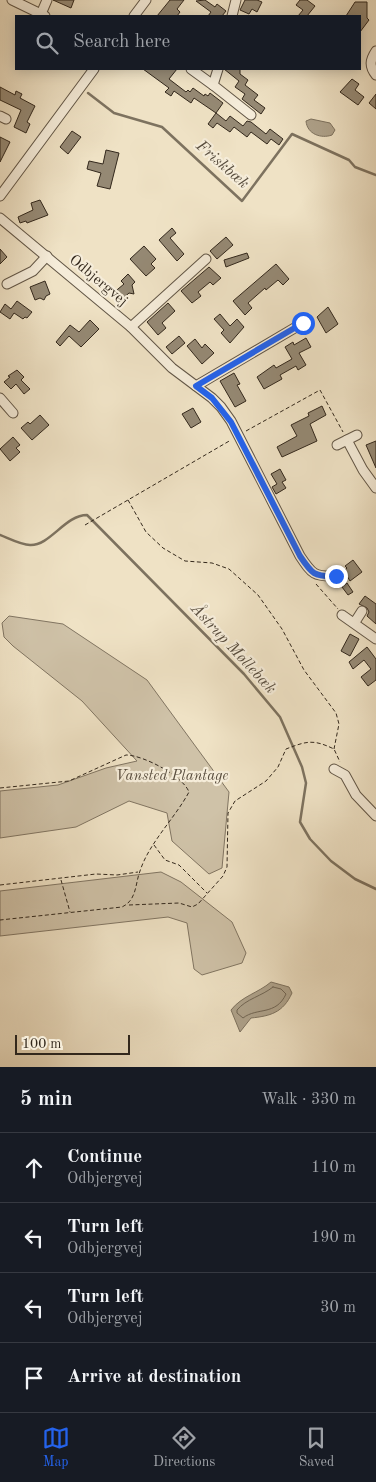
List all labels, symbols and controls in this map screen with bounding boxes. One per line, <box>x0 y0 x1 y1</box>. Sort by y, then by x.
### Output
search box <box>15 15 361 70</box>
icon: search <box>33 29 61 57</box>
text: Search here <box>73 33 170 52</box>
water label: Friskbæk <box>192 137 252 192</box>
street label: Odbjergvej <box>66 252 130 310</box>
route start <box>292 312 315 335</box>
route end <box>325 565 348 588</box>
water label: Åstrup Møllebæk <box>187 598 281 697</box>
park label: Vansted Plantage <box>115 769 229 784</box>
scale bar <box>15 1032 130 1055</box>
text: 100 m <box>22 1037 61 1051</box>
text: 5 min <box>20 1089 73 1110</box>
text: Walk · 330 m <box>261 1092 356 1108</box>
text: Continue <box>67 1148 142 1167</box>
icon: ahead <box>20 1154 48 1182</box>
text: 110 m <box>311 1160 356 1176</box>
text: Odbjergvej <box>67 1171 143 1187</box>
text: Turn left <box>67 1218 144 1237</box>
icon: left <box>20 1224 48 1252</box>
text: 190 m <box>311 1230 356 1246</box>
text: Odbjergvej <box>67 1241 143 1257</box>
text: Turn left <box>67 1288 144 1307</box>
icon: left <box>20 1294 48 1322</box>
text: 30 m <box>320 1300 356 1316</box>
text: Odbjergvej <box>67 1311 143 1327</box>
icon: arrive <box>20 1364 48 1392</box>
text: Arrive at destination <box>67 1368 241 1387</box>
tab: Map <box>42 1424 70 1471</box>
tab: Directions <box>153 1424 215 1471</box>
tab: Saved <box>299 1424 334 1471</box>

